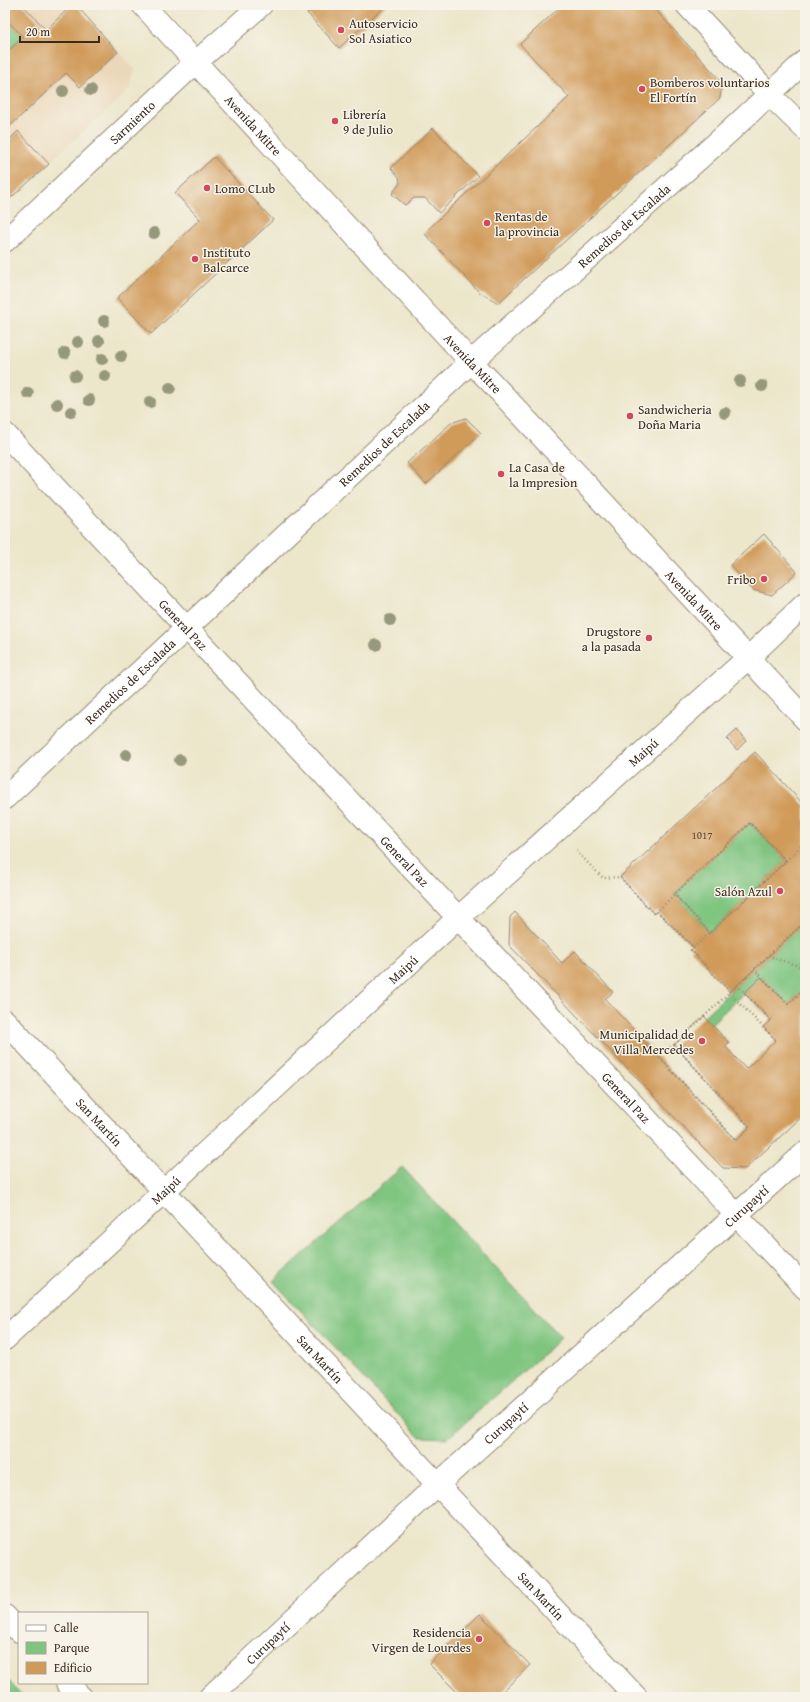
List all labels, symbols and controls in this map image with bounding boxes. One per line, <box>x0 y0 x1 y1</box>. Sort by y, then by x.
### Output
place label: Autoservicio Sol Asiatico <box>349 14 418 48</box>
scale bar <box>20 18 99 44</box>
text: 20 m <box>26 23 50 40</box>
marker: Autoservicio Sol Asiatico <box>336 25 346 35</box>
place label: Bomberos voluntarios El Fortín <box>650 73 770 107</box>
marker: Bomberos voluntarios El Fortín <box>637 84 647 94</box>
street label: Avenida Mitre <box>220 91 286 160</box>
street label: Sarmiento <box>105 96 160 149</box>
place label: Librería 9 de Julio <box>343 105 393 139</box>
marker: Librería 9 de Julio <box>330 116 340 126</box>
place label: Lomo CLub <box>215 179 276 198</box>
street label: Remedios de Escalada <box>574 179 675 272</box>
marker: Lomo CLub <box>202 183 212 193</box>
place label: Rentas de la provincia <box>495 207 560 241</box>
marker: Rentas de la provincia <box>482 218 492 228</box>
place label: Instituto Balcarce <box>203 243 251 277</box>
marker: Instituto Balcarce <box>190 254 200 264</box>
street label: Avenida Mitre <box>439 329 506 398</box>
street label: Remedios de Escalada <box>335 396 435 491</box>
place label: Sandwicheria Doña Maria <box>638 400 713 434</box>
marker: Sandwicheria Doña Maria <box>625 411 635 421</box>
place label: La Casa de la Impresion <box>509 458 578 492</box>
marker: La Casa de la Impresion <box>496 469 506 479</box>
street label: Avenida Mitre <box>661 566 727 635</box>
place label: Fribo <box>727 570 756 589</box>
marker: Fribo <box>759 574 769 584</box>
street label: General Paz <box>154 595 212 655</box>
place label: Drugstore a la pasada <box>582 622 642 656</box>
marker: Drugstore a la pasada <box>644 633 654 643</box>
street label: Remedios de Escalada <box>81 634 180 729</box>
street label: Maipú <box>624 734 663 771</box>
house number: 1017 <box>691 827 713 843</box>
street label: General Paz <box>376 831 434 891</box>
place label: Salón Azul <box>715 882 772 901</box>
marker: Salón Azul <box>775 886 785 896</box>
street label: Maipú <box>384 951 422 988</box>
place label: Municipalidad de Villa Mercedes <box>600 1025 694 1059</box>
marker: Municipalidad de Villa Mercedes <box>697 1036 707 1046</box>
street label: General Paz <box>597 1068 655 1128</box>
street label: San Martín <box>71 1094 127 1151</box>
street label: Maipú <box>147 1172 185 1209</box>
street label: Curupaytí <box>720 1181 773 1232</box>
street label: San Martín <box>292 1330 348 1388</box>
street label: Curupaytí <box>479 1398 533 1449</box>
street label: San Martín <box>513 1567 569 1625</box>
legend <box>18 1612 148 1684</box>
street label: Curupaytí <box>242 1618 295 1669</box>
text: Calle <box>54 1619 79 1636</box>
place label: Residencia Virgen de Lourdes <box>371 1623 472 1657</box>
marker: Residencia Virgen de Lourdes <box>474 1634 484 1644</box>
text: Parque <box>54 1639 90 1656</box>
text: Edificio <box>54 1659 92 1676</box>

